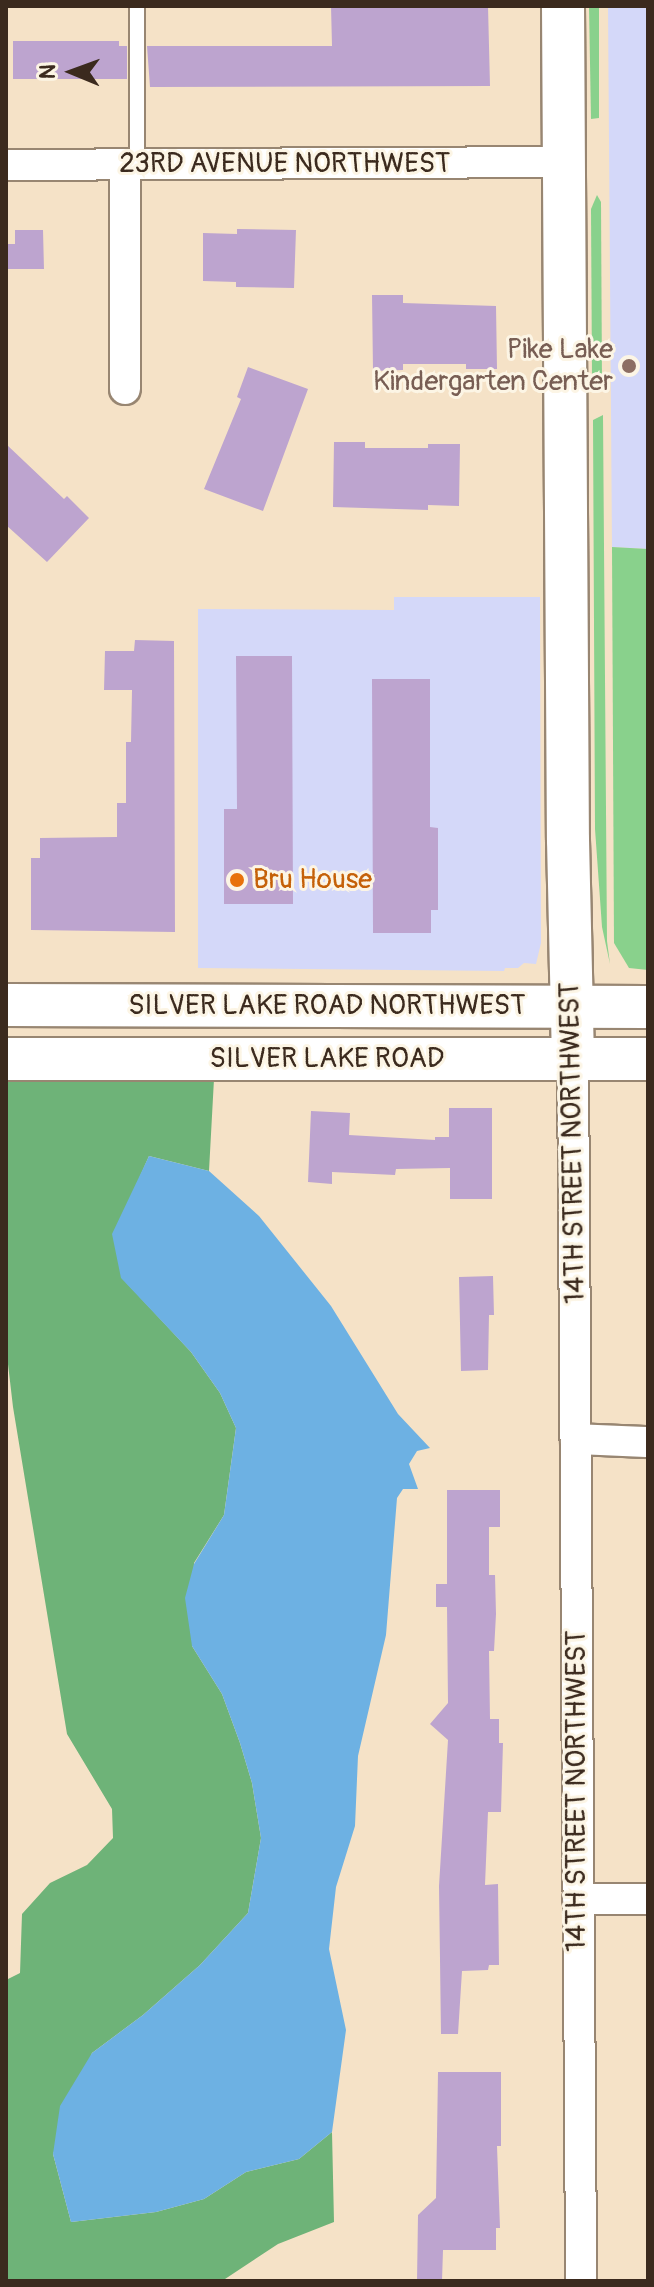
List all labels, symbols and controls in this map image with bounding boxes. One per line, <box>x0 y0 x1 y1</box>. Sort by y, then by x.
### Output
north arrow <box>32 32 112 112</box>
text: N <box>34 64 62 79</box>
street label: 23RD AVENUE NORTHWEST <box>119 147 451 181</box>
place label: Pike Lake Kindergarten Center <box>373 333 613 399</box>
marker: Pike Lake Kindergarten Center <box>620 357 638 375</box>
place label: Bru House <box>253 863 372 897</box>
marker: Bru House <box>228 871 246 889</box>
street label: 14TH STREET NORTHWEST <box>553 982 593 1304</box>
street label: SILVER LAKE ROAD NORTHWEST <box>128 989 526 1023</box>
street label: SILVER LAKE ROAD <box>210 1042 444 1076</box>
street label: 14TH STREET NORTHWEST <box>560 1630 594 1952</box>

